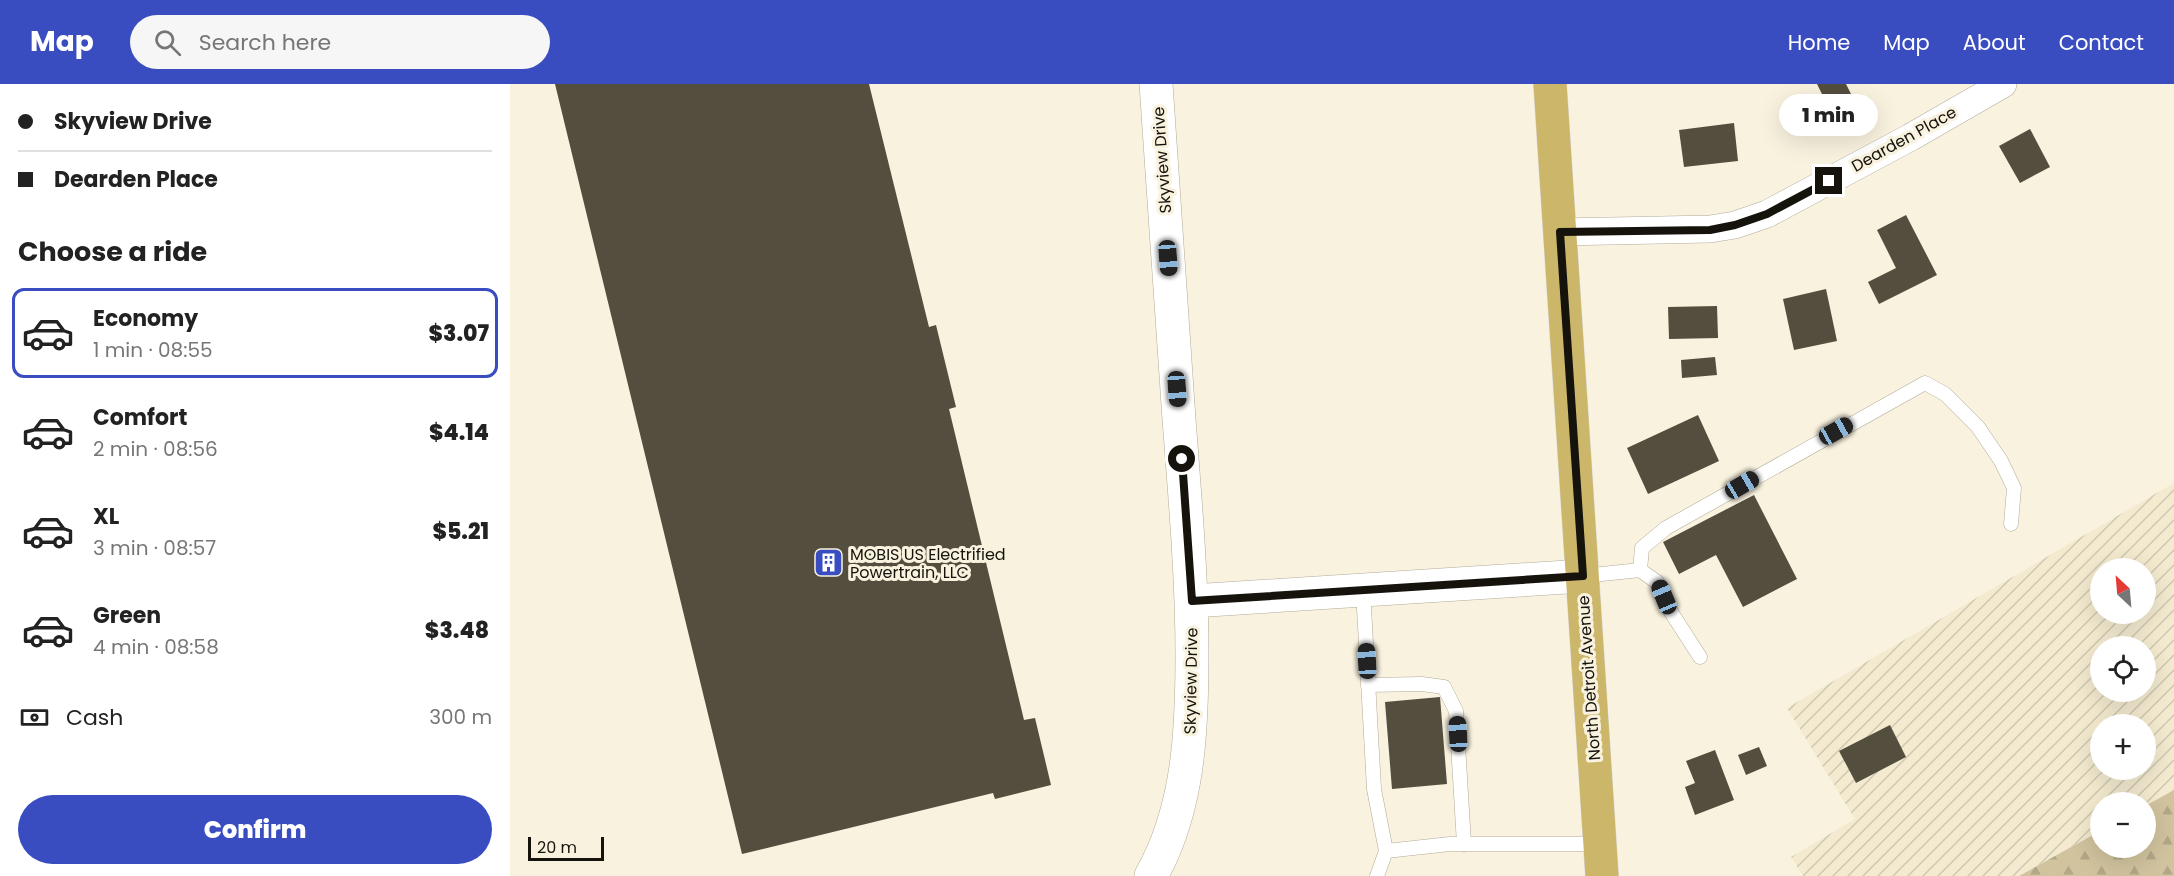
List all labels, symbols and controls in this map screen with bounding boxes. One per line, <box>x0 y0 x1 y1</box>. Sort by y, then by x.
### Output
search box <box>130 15 550 69</box>
text: Map <box>30 22 94 61</box>
icon: search <box>151 26 184 59</box>
text: Search here <box>199 27 331 58</box>
text: Home <box>1788 28 1850 57</box>
text: Map <box>1883 28 1930 57</box>
text: About <box>1963 28 2026 57</box>
text: Contact <box>2059 28 2144 57</box>
callout: 1 min <box>1780 94 1878 136</box>
text: 1 min <box>1802 101 1855 129</box>
street label: Dearden Place <box>1847 101 1961 177</box>
text: Skyview Drive <box>54 106 212 137</box>
street label: Skyview Drive <box>1147 106 1177 214</box>
text: Dearden Place <box>54 164 218 195</box>
route end <box>1815 167 1842 194</box>
text: Choose a ride <box>18 233 207 270</box>
car <box>1158 239 1178 277</box>
text: Economy <box>93 303 198 334</box>
icon: car <box>21 306 75 360</box>
text: $3.07 <box>428 318 489 349</box>
text: 1 min · 08:55 <box>93 336 213 364</box>
car <box>1167 370 1187 408</box>
text: Comfort <box>93 402 187 433</box>
icon: car <box>21 405 75 459</box>
car <box>1816 414 1856 448</box>
text: $4.14 <box>429 417 489 448</box>
text: 2 min · 08:56 <box>93 435 218 463</box>
route start <box>1168 445 1195 472</box>
car <box>1722 468 1762 502</box>
text: XL <box>93 501 119 532</box>
icon: car <box>21 504 75 558</box>
text: $5.21 <box>432 516 489 547</box>
text: 3 min · 08:57 <box>93 534 216 562</box>
place label: MOBIS US Electrified Powertrain, LLC <box>850 543 1006 584</box>
building icon: MOBIS US Electrified Powertrain, LLC <box>813 547 845 579</box>
north arrow <box>2090 558 2156 624</box>
map controls <box>2090 558 2156 858</box>
car <box>1649 577 1679 617</box>
street label: North Detroit Avenue <box>1572 595 1606 761</box>
text: Green <box>93 600 161 631</box>
icon: car <box>21 603 75 657</box>
text: $3.48 <box>425 615 489 646</box>
street label: Skyview Drive <box>1179 627 1203 735</box>
text: 4 min · 08:58 <box>93 633 219 661</box>
button: locate <box>2090 636 2156 702</box>
car <box>1357 643 1377 679</box>
icon: cash <box>18 701 51 734</box>
text: Cash <box>66 702 123 733</box>
text: 300 m <box>429 703 492 731</box>
button: + <box>2090 714 2156 780</box>
car <box>1448 716 1468 752</box>
button: − <box>2090 792 2156 858</box>
button: Confirm <box>18 795 492 864</box>
scale bar <box>528 834 604 862</box>
text: 20 m <box>537 836 577 859</box>

